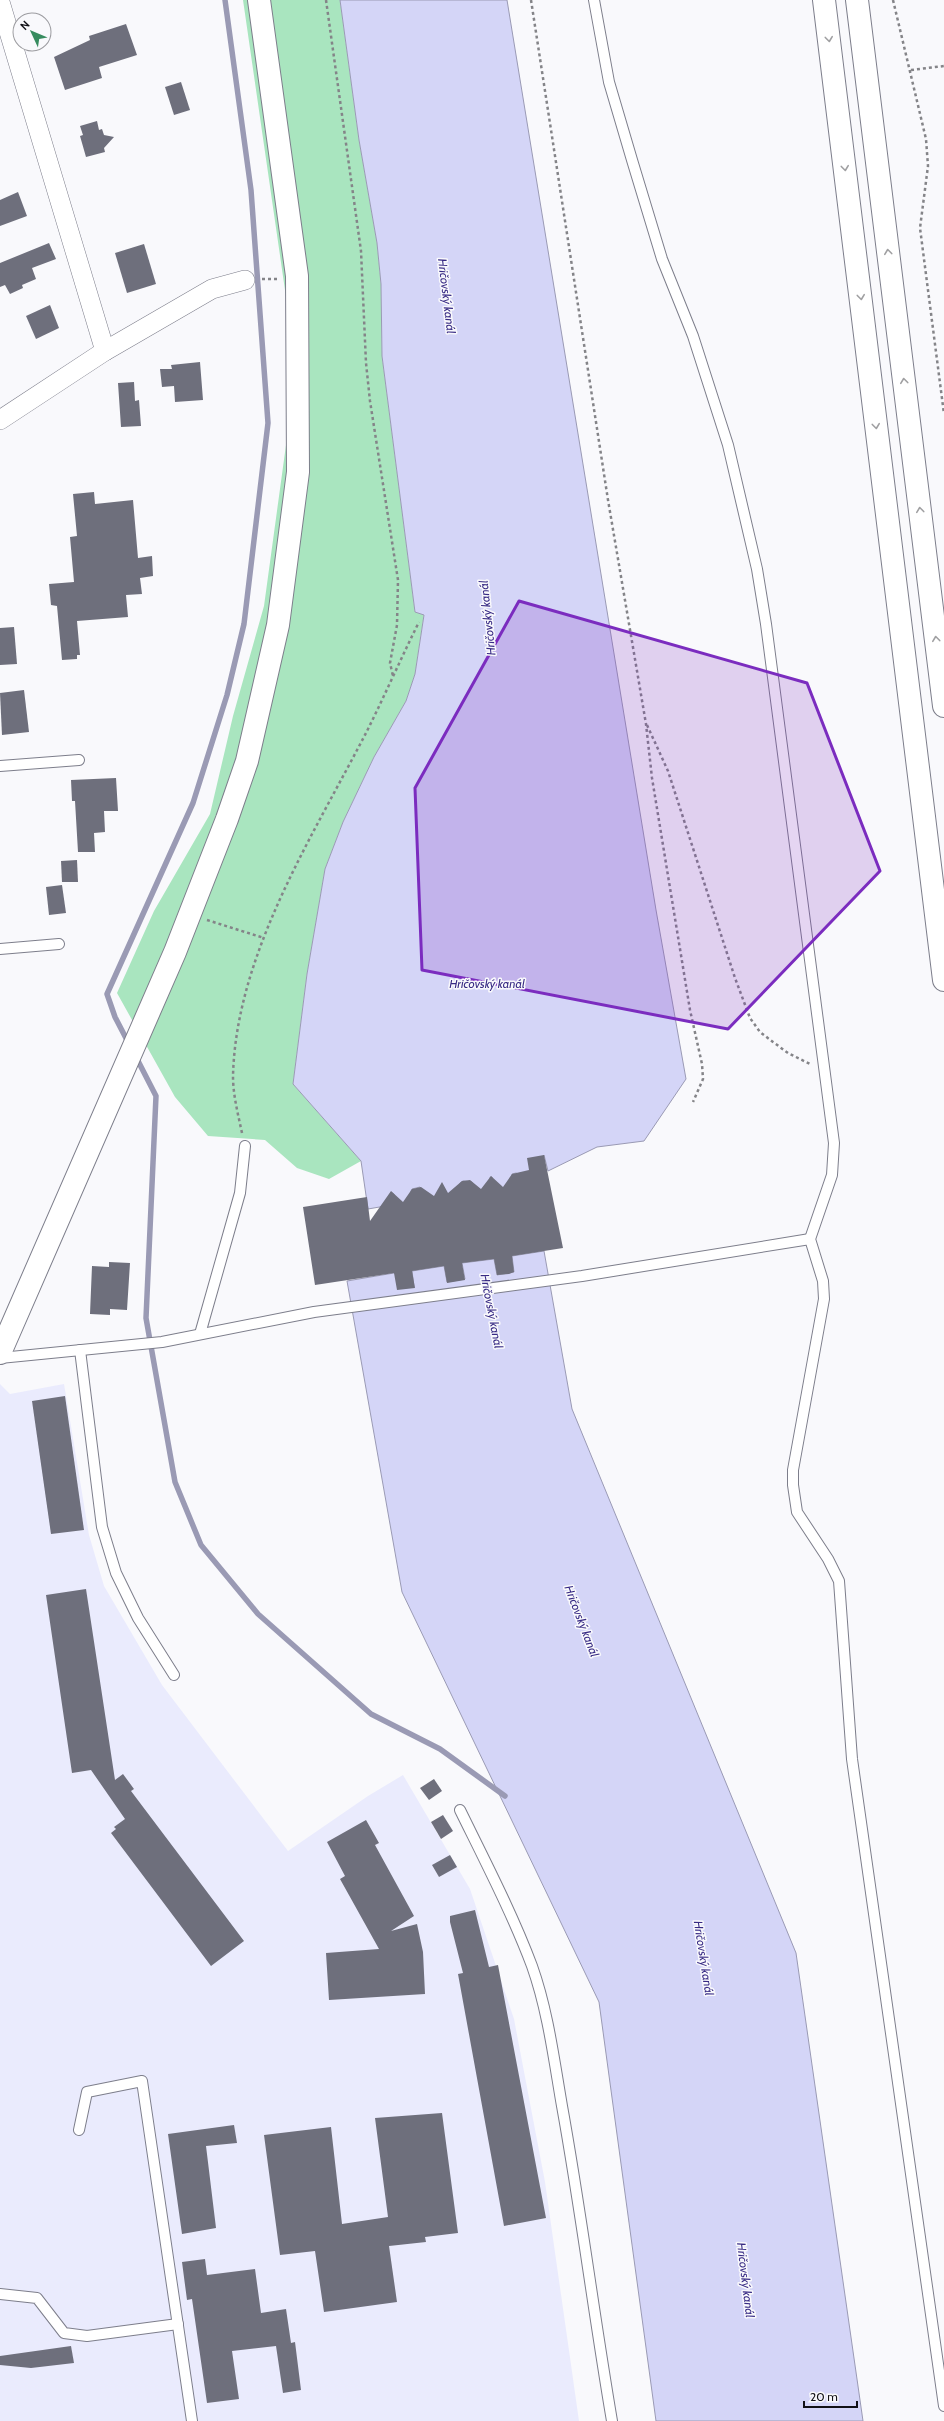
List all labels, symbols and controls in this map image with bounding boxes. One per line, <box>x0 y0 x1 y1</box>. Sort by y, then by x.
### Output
north arrow <box>12 12 52 52</box>
text: N <box>17 17 33 33</box>
one-way arrow <box>824 36 833 42</box>
one-way arrow <box>840 165 849 171</box>
one-way arrow <box>884 249 893 255</box>
water label: Hričovský kanál <box>435 258 459 335</box>
one-way arrow <box>856 294 865 300</box>
one-way arrow <box>900 378 909 384</box>
one-way arrow <box>871 423 880 429</box>
one-way arrow <box>916 507 925 513</box>
water label: Hričovský kanál <box>476 579 498 656</box>
one-way arrow <box>932 636 941 642</box>
water label: Hričovský kanál <box>449 976 525 991</box>
water label: Hričovský kanál <box>477 1272 507 1350</box>
water label: Hričovský kanál <box>561 1583 603 1659</box>
water label: Hričovský kanál <box>691 1920 717 1997</box>
water label: Hričovský kanál <box>734 2242 758 2319</box>
scale bar <box>804 2383 857 2409</box>
text: 20 m <box>810 2389 838 2404</box>

